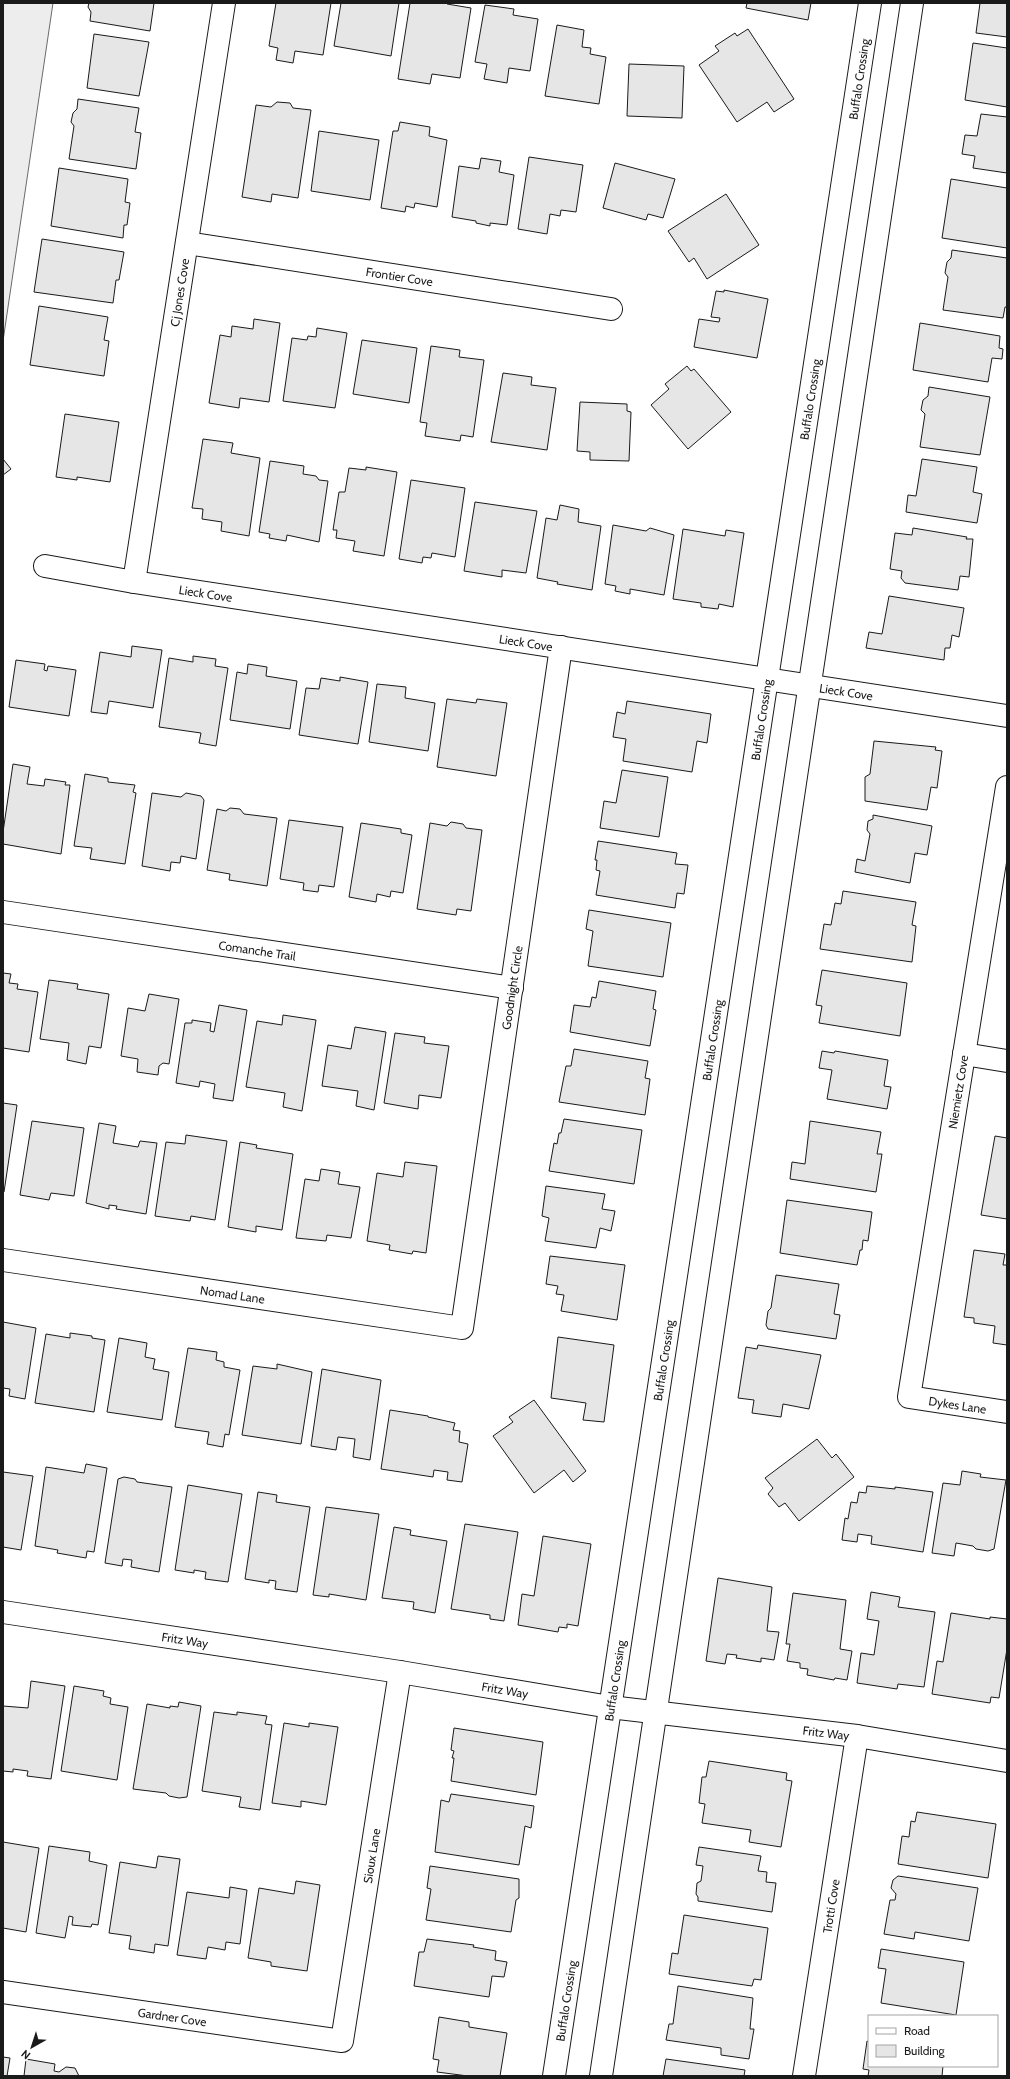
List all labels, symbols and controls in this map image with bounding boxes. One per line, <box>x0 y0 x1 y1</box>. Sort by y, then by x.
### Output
street label: Buffalo Crossing <box>845 36 872 121</box>
street label: Cj Jones Cove <box>166 257 192 328</box>
street label: Frontier Cove <box>365 263 434 289</box>
street label: Buffalo Crossing <box>796 357 823 441</box>
street label: Lieck Cove <box>178 582 234 605</box>
street label: Lieck Cove <box>498 631 554 654</box>
street label: Buffalo Crossing <box>747 677 774 761</box>
street label: Lieck Cove <box>818 680 874 703</box>
street label: Comanche Trail <box>218 937 297 963</box>
street label: Goodnight Circle <box>498 945 525 1031</box>
street label: Buffalo Crossing <box>698 997 726 1082</box>
street label: Niemietz Cove <box>945 1054 971 1130</box>
street label: Nomad Lane <box>199 1282 266 1306</box>
street label: Buffalo Crossing <box>650 1318 677 1402</box>
street label: Dykes Lane <box>928 1393 988 1416</box>
street label: Fritz Way <box>161 1629 209 1650</box>
street label: Buffalo Crossing <box>601 1638 628 1722</box>
street label: Fritz Way <box>481 1678 529 1701</box>
street label: Fritz Way <box>802 1722 850 1743</box>
street label: Sioux Lane <box>359 1827 383 1884</box>
street label: Trotti Cove <box>819 1878 842 1934</box>
street label: Buffalo Crossing <box>552 1958 579 2042</box>
street label: Gardner Cove <box>137 2004 208 2029</box>
legend <box>868 2015 998 2067</box>
text: Road <box>904 2023 930 2038</box>
north arrow <box>12 2027 52 2067</box>
text: Building <box>904 2043 946 2058</box>
text: N <box>18 2047 33 2063</box>

